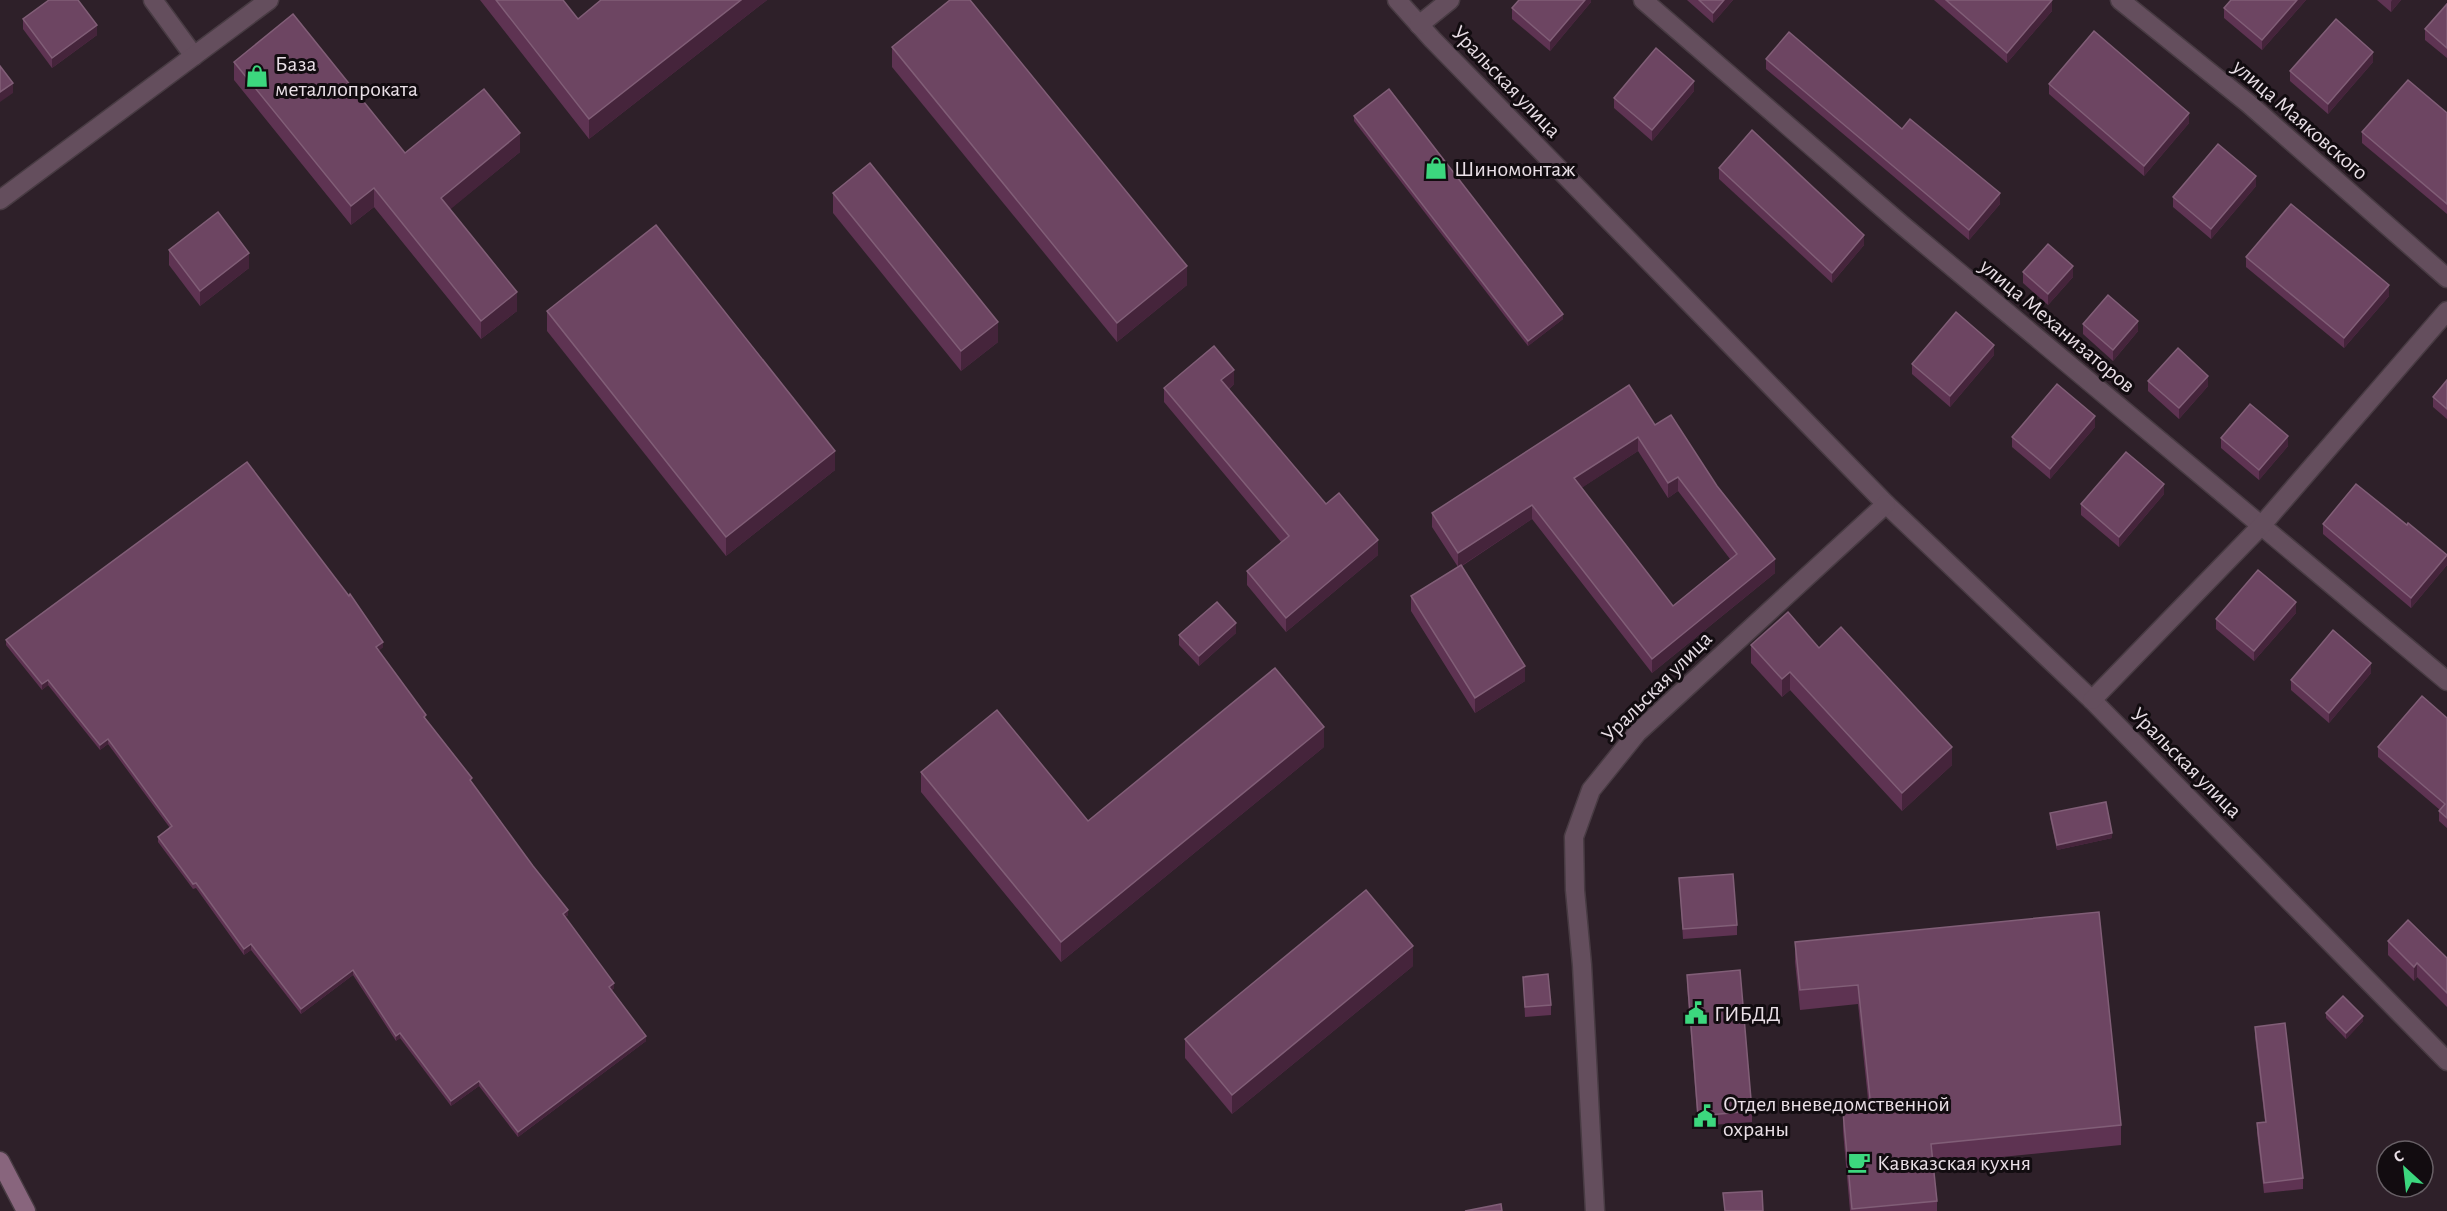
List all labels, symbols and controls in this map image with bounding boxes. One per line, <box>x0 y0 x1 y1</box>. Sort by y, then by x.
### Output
street label: Уральская улица <box>1448 21 1565 142</box>
place label: База металлопроката <box>275 53 418 100</box>
street label: улица Маяковского <box>2228 55 2372 184</box>
shop icon: База металлопроката <box>244 63 270 89</box>
shop icon: Шиномонтаж <box>1423 155 1449 181</box>
place label: Шиномонтаж <box>1454 158 1576 180</box>
street label: улица Механизаторов <box>1975 254 2139 397</box>
street label: Уральская улица <box>1597 627 1716 746</box>
street label: Уральская улица <box>2127 703 2246 822</box>
public building icon: ГИБДД <box>1683 1000 1709 1026</box>
place label: ГИБДД <box>1714 1003 1781 1025</box>
place label: Отдел вневедомственной охраны <box>1723 1093 1950 1140</box>
public building icon: Отдел вневедомственной охраны <box>1692 1103 1718 1129</box>
north arrow <box>2375 1139 2435 1199</box>
text: С <box>2391 1147 2406 1166</box>
cafe icon: Кавказская кухня <box>1846 1149 1872 1175</box>
place label: Кавказская кухня <box>1877 1152 2031 1174</box>

